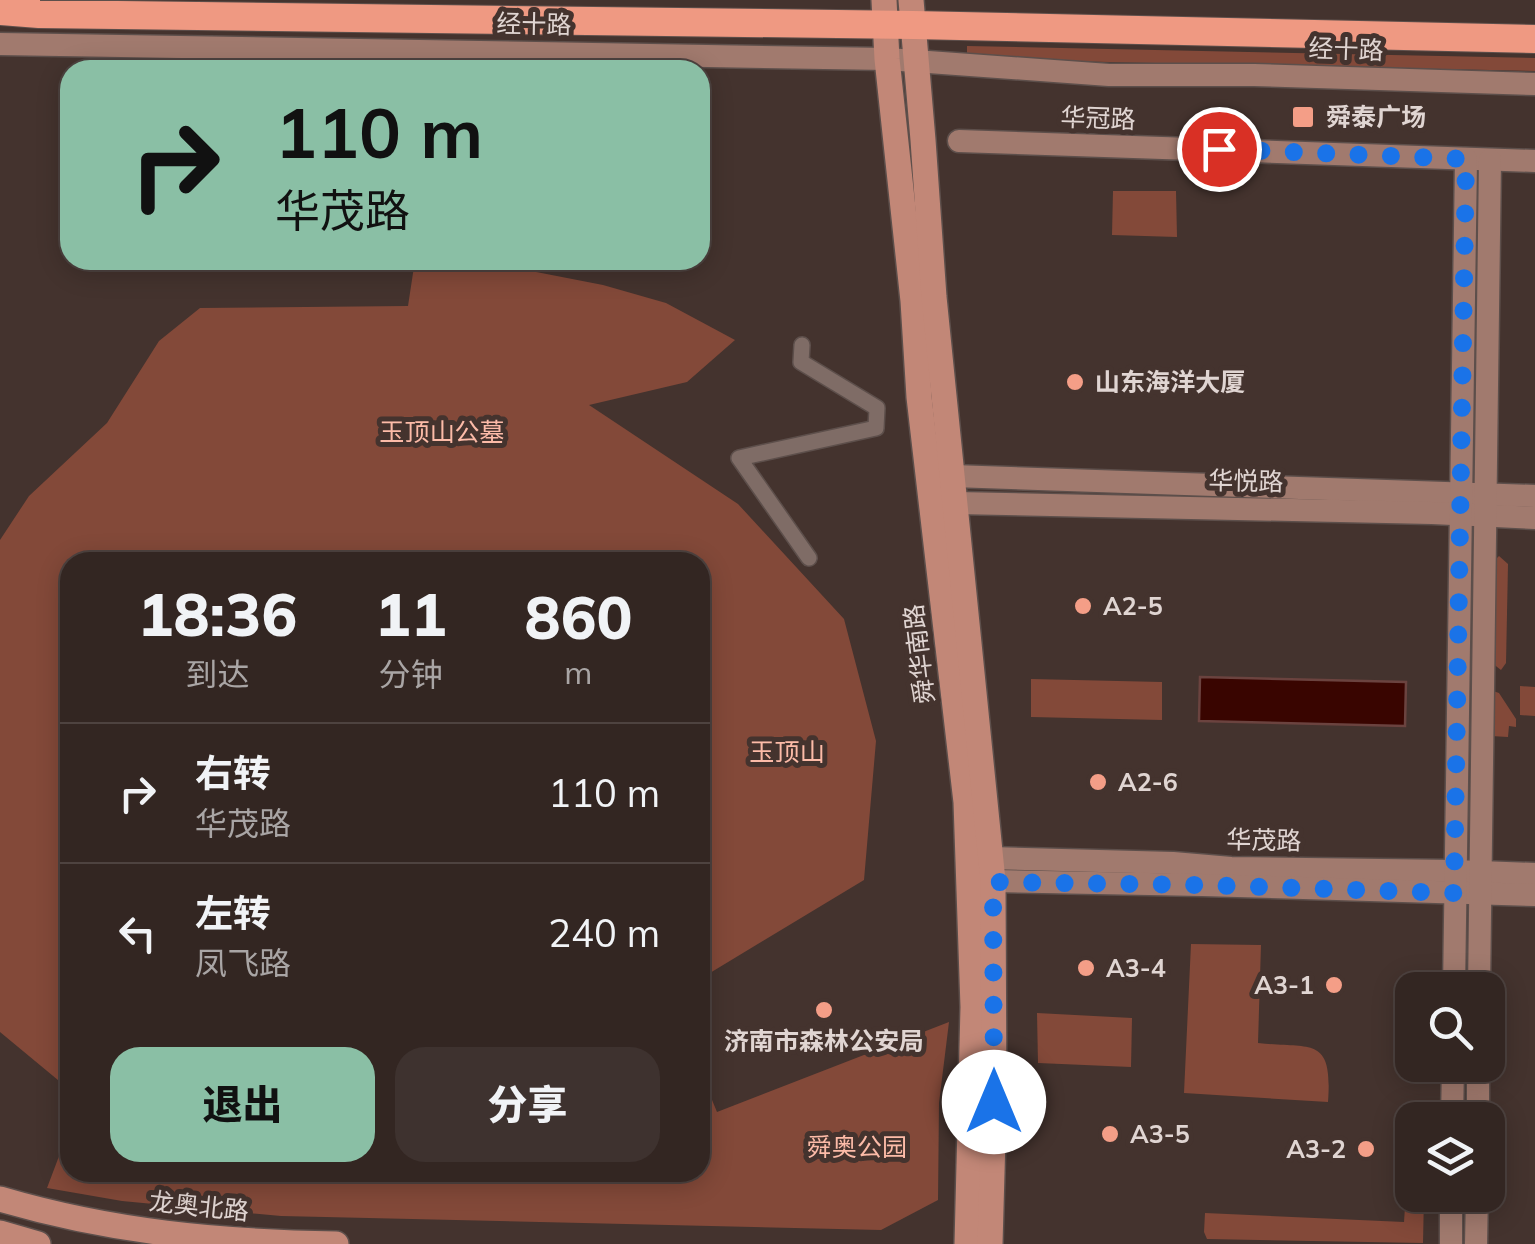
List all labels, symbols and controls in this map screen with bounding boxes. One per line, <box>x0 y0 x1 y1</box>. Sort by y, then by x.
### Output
street label: 经十路 <box>496 7 572 40</box>
street label: 经十路 <box>1308 32 1384 65</box>
text: 110 m <box>275 88 483 176</box>
icon: right <box>110 100 240 230</box>
street label: 华冠路 <box>1060 101 1136 134</box>
place label: 舜泰广场 <box>1326 101 1426 132</box>
marker: 舜泰广场 <box>1290 104 1316 130</box>
pin <box>1177 107 1262 192</box>
icon: arrive <box>1192 122 1247 177</box>
text: 华茂路 <box>275 182 410 238</box>
place label: 山东海洋大厦 <box>1095 366 1245 397</box>
marker: 山东海洋大厦 <box>1064 371 1086 393</box>
park label: 玉顶山公墓 <box>379 416 505 447</box>
street label: 华悦路 <box>1208 464 1284 497</box>
text: 18:36 <box>138 576 297 651</box>
text: 11 <box>375 576 447 651</box>
text: 860 <box>524 579 632 654</box>
place label: A2-5 <box>1103 590 1163 621</box>
marker: A2-5 <box>1072 595 1094 617</box>
street label: 舜华南路 <box>897 603 940 706</box>
text: m <box>564 652 592 692</box>
text: 到达 <box>185 654 249 694</box>
text: 分钟 <box>379 654 443 694</box>
park label: 玉顶山 <box>749 736 825 767</box>
text: 右转 <box>195 749 271 797</box>
icon: right <box>110 766 165 821</box>
place label: A2-6 <box>1118 766 1178 797</box>
text: 110 m <box>548 769 660 817</box>
marker: A2-6 <box>1087 771 1109 793</box>
text: 华茂路 <box>195 803 291 843</box>
street label: 华茂路 <box>1226 823 1302 856</box>
text: 左转 <box>195 889 271 937</box>
icon: left <box>110 906 165 961</box>
text: 240 m <box>548 909 660 957</box>
text: 凤飞路 <box>195 943 291 983</box>
place label: A3-4 <box>1106 952 1166 983</box>
marker: A3-4 <box>1075 957 1097 979</box>
place label: A3-1 <box>1254 969 1314 1000</box>
map controls <box>1395 972 1505 1212</box>
button: search <box>1395 972 1505 1082</box>
marker: A3-1 <box>1323 974 1345 996</box>
marker: 济南市森林公安局 <box>813 999 835 1021</box>
place label: 济南市森林公安局 <box>724 1025 924 1056</box>
button: 退出 <box>110 1047 375 1162</box>
button: 分享 <box>395 1047 660 1162</box>
position arrow <box>942 1050 1046 1154</box>
button: layers <box>1395 1102 1505 1212</box>
place label: A3-5 <box>1130 1118 1190 1149</box>
marker: A3-5 <box>1099 1123 1121 1145</box>
park label: 舜奥公园 <box>807 1131 907 1162</box>
place label: A3-2 <box>1286 1133 1346 1164</box>
marker: A3-2 <box>1355 1138 1377 1160</box>
street label: 龙奥北路 <box>148 1185 250 1226</box>

